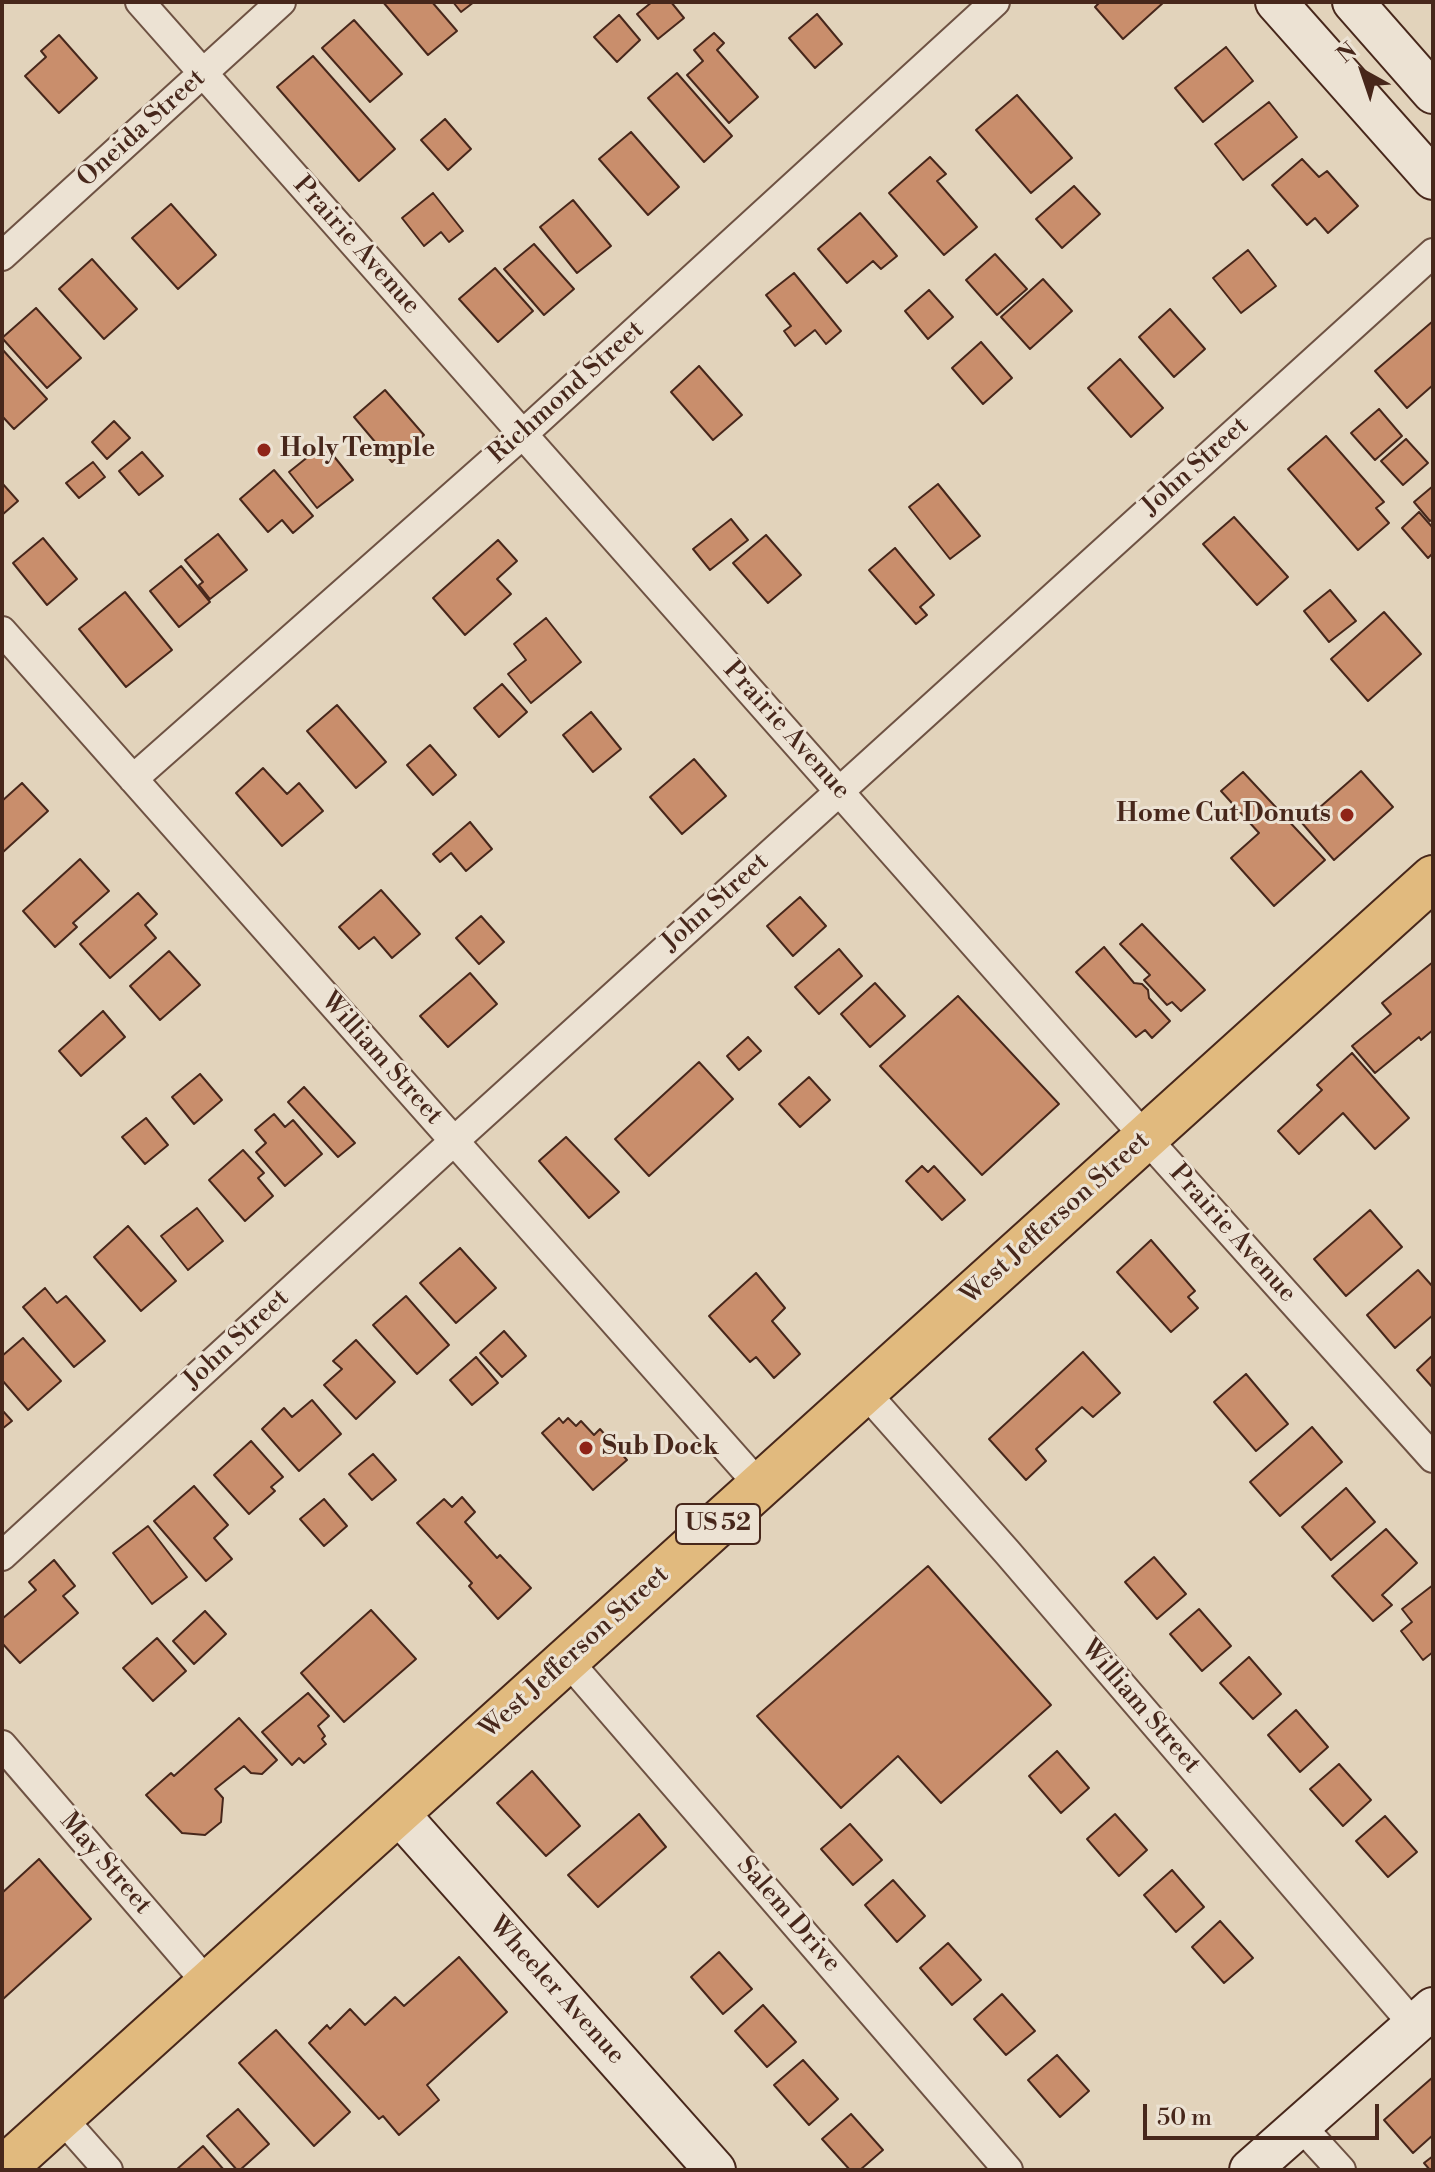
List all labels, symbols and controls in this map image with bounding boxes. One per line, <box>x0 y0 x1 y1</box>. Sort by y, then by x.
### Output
north arrow <box>1323 32 1403 112</box>
text: N <box>1332 37 1363 69</box>
street label: Oneida Street <box>72 63 212 195</box>
street label: Prairie Avenue <box>286 170 426 322</box>
street label: Richmond Street <box>483 315 651 471</box>
street label: John Street <box>1136 411 1256 523</box>
place label: Holy Temple <box>280 434 435 466</box>
marker: Holy Temple <box>255 441 273 459</box>
street label: Prairie Avenue <box>716 655 856 807</box>
place label: Home Cut Donuts <box>1116 799 1331 831</box>
marker: Home Cut Donuts <box>1338 806 1356 824</box>
street label: John Street <box>656 847 776 959</box>
street label: William Street <box>314 986 448 1132</box>
street label: West Jefferson Street <box>955 1126 1157 1312</box>
street label: Prairie Avenue <box>1162 1158 1302 1310</box>
street label: John Street <box>178 1283 296 1397</box>
place label: Sub Dock <box>602 1432 719 1464</box>
marker: Sub Dock <box>577 1439 595 1457</box>
road number: US 52 <box>676 1504 760 1544</box>
street label: West Jefferson Street <box>474 1560 676 1746</box>
street label: William Street <box>1073 1634 1207 1780</box>
street label: May Street <box>52 1807 158 1921</box>
street label: Salem Drive <box>729 1851 847 1979</box>
street label: Wheeler Avenue <box>481 1911 631 2071</box>
scale bar <box>1147 2088 1383 2138</box>
text: 50 m <box>1157 2103 1212 2133</box>

